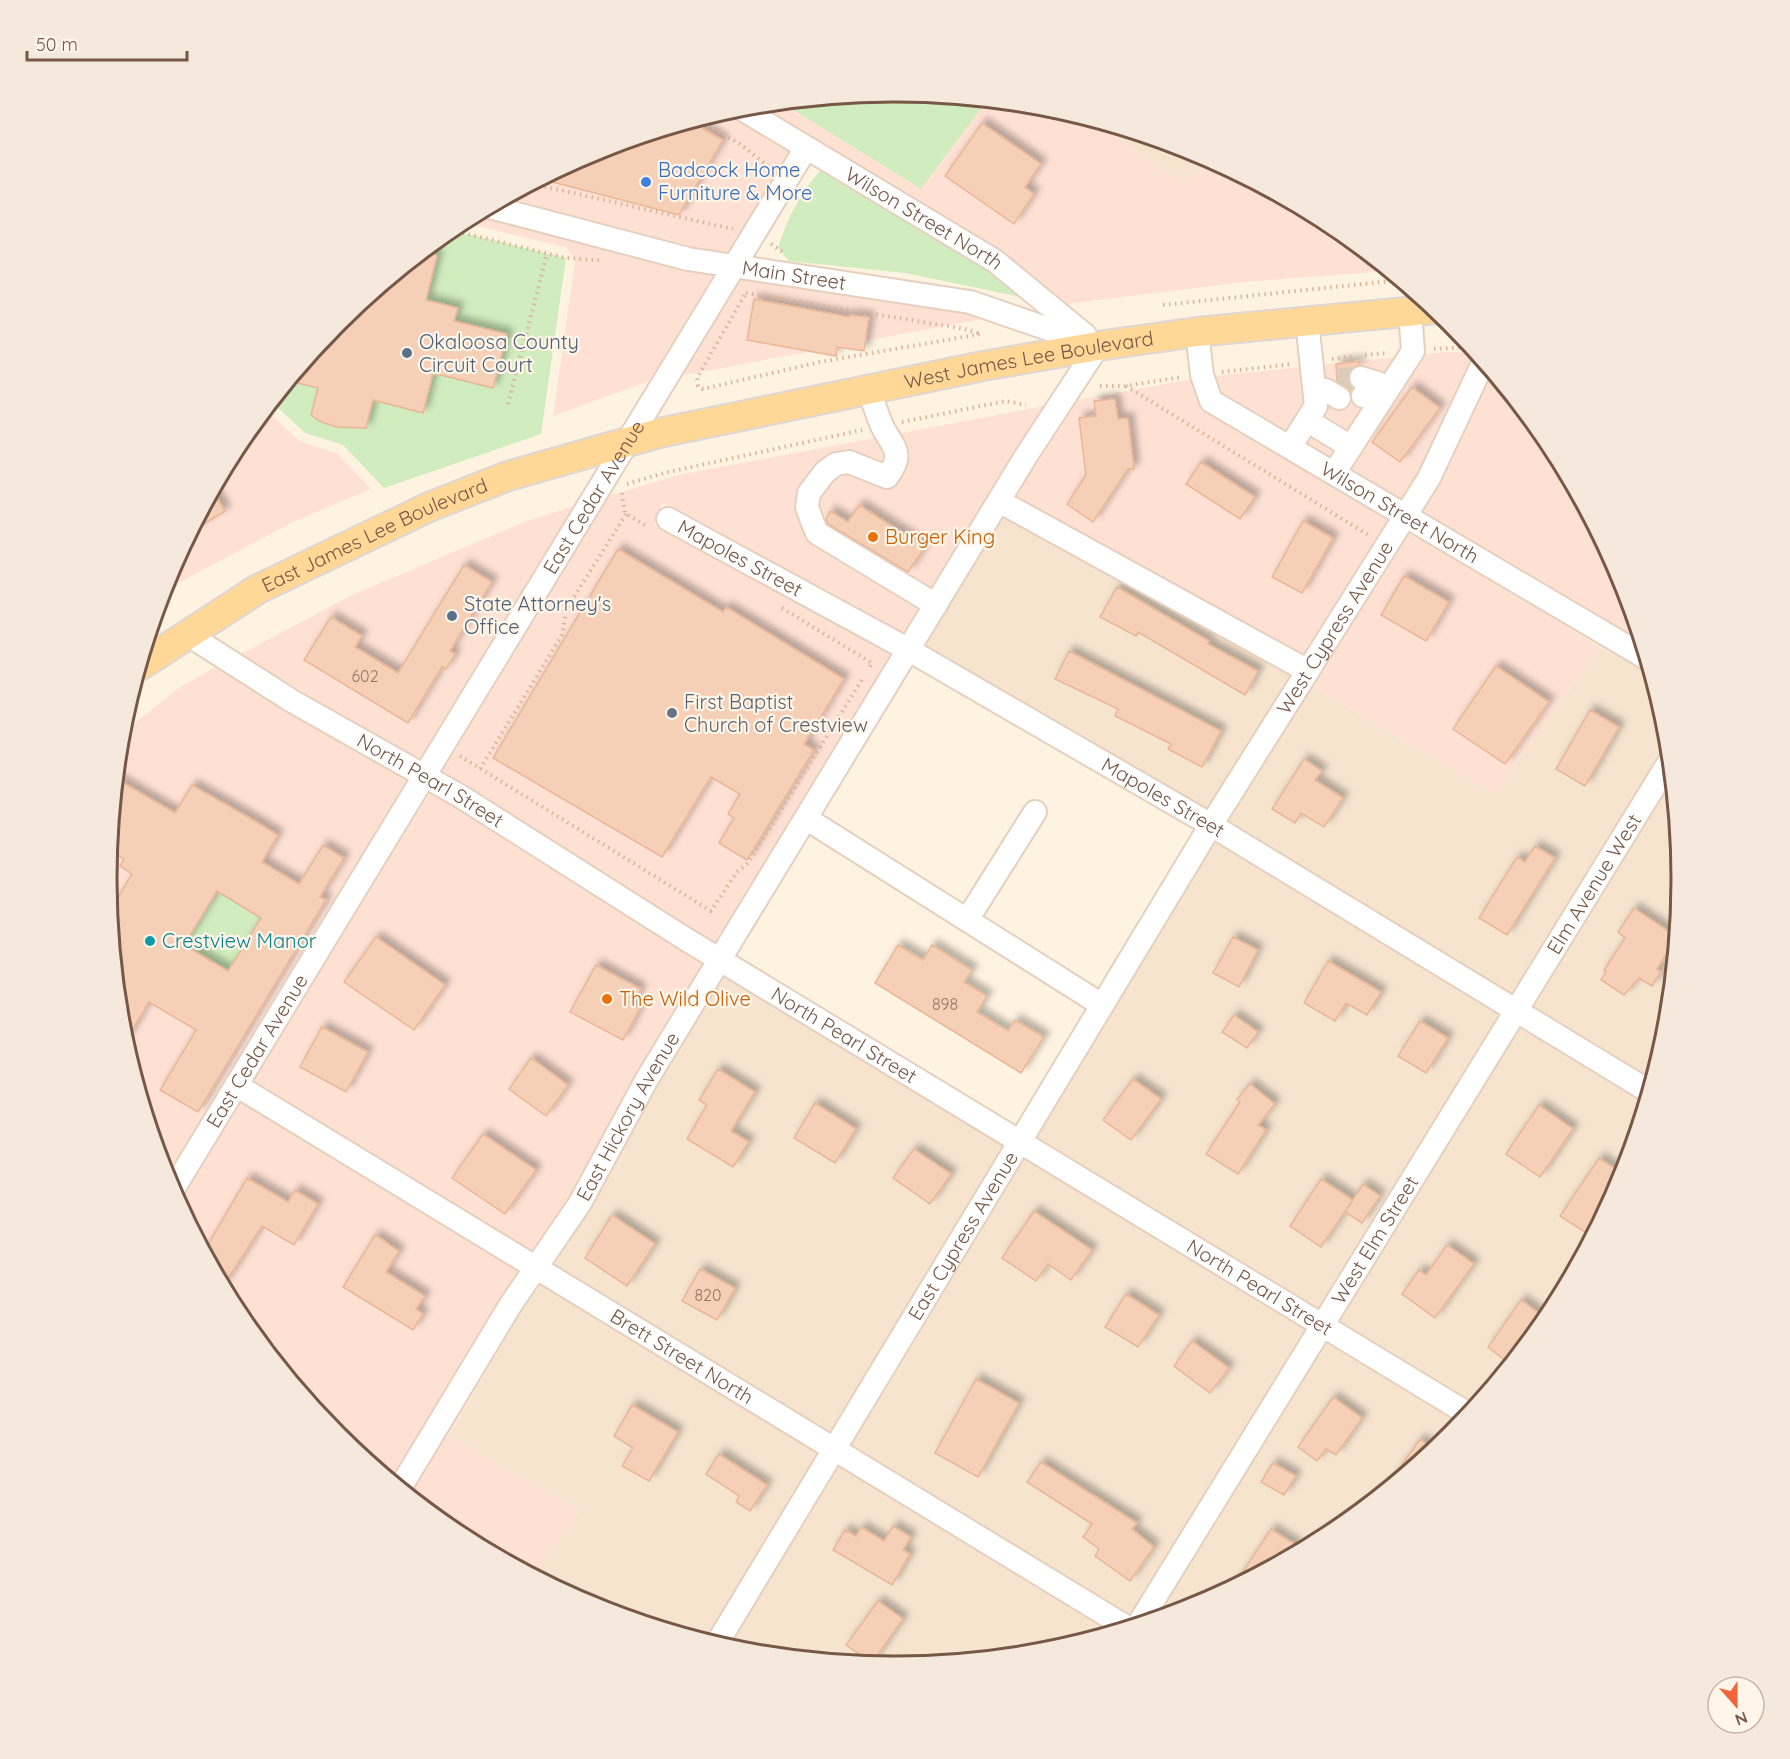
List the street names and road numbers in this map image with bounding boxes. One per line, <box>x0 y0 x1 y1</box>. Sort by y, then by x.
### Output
street label: Wilson Street North <box>841 161 1009 275</box>
street label: Main Street <box>741 254 848 295</box>
street label: West James Lee Boulevard <box>902 325 1155 394</box>
street label: East Cedar Avenue <box>537 415 650 578</box>
street label: Wilson Street North <box>1316 456 1484 568</box>
street label: East James Lee Boulevard <box>257 472 491 597</box>
street label: Mapoles Street <box>674 514 807 602</box>
street label: West Cypress Avenue <box>1271 536 1398 719</box>
street label: North Pearl Street <box>353 727 509 833</box>
street label: Mapoles Street <box>1097 751 1230 843</box>
street label: Elm Avenue West <box>1541 809 1646 959</box>
street label: East Cedar Avenue <box>201 969 313 1132</box>
street label: North Pearl Street <box>767 981 922 1088</box>
street label: East Hickory Avenue <box>570 1027 685 1205</box>
street label: East Cypress Avenue <box>902 1146 1023 1325</box>
street label: West Elm Street <box>1325 1171 1424 1309</box>
street label: North Pearl Street <box>1182 1233 1337 1341</box>
street label: Brett Street North <box>606 1303 758 1409</box>

